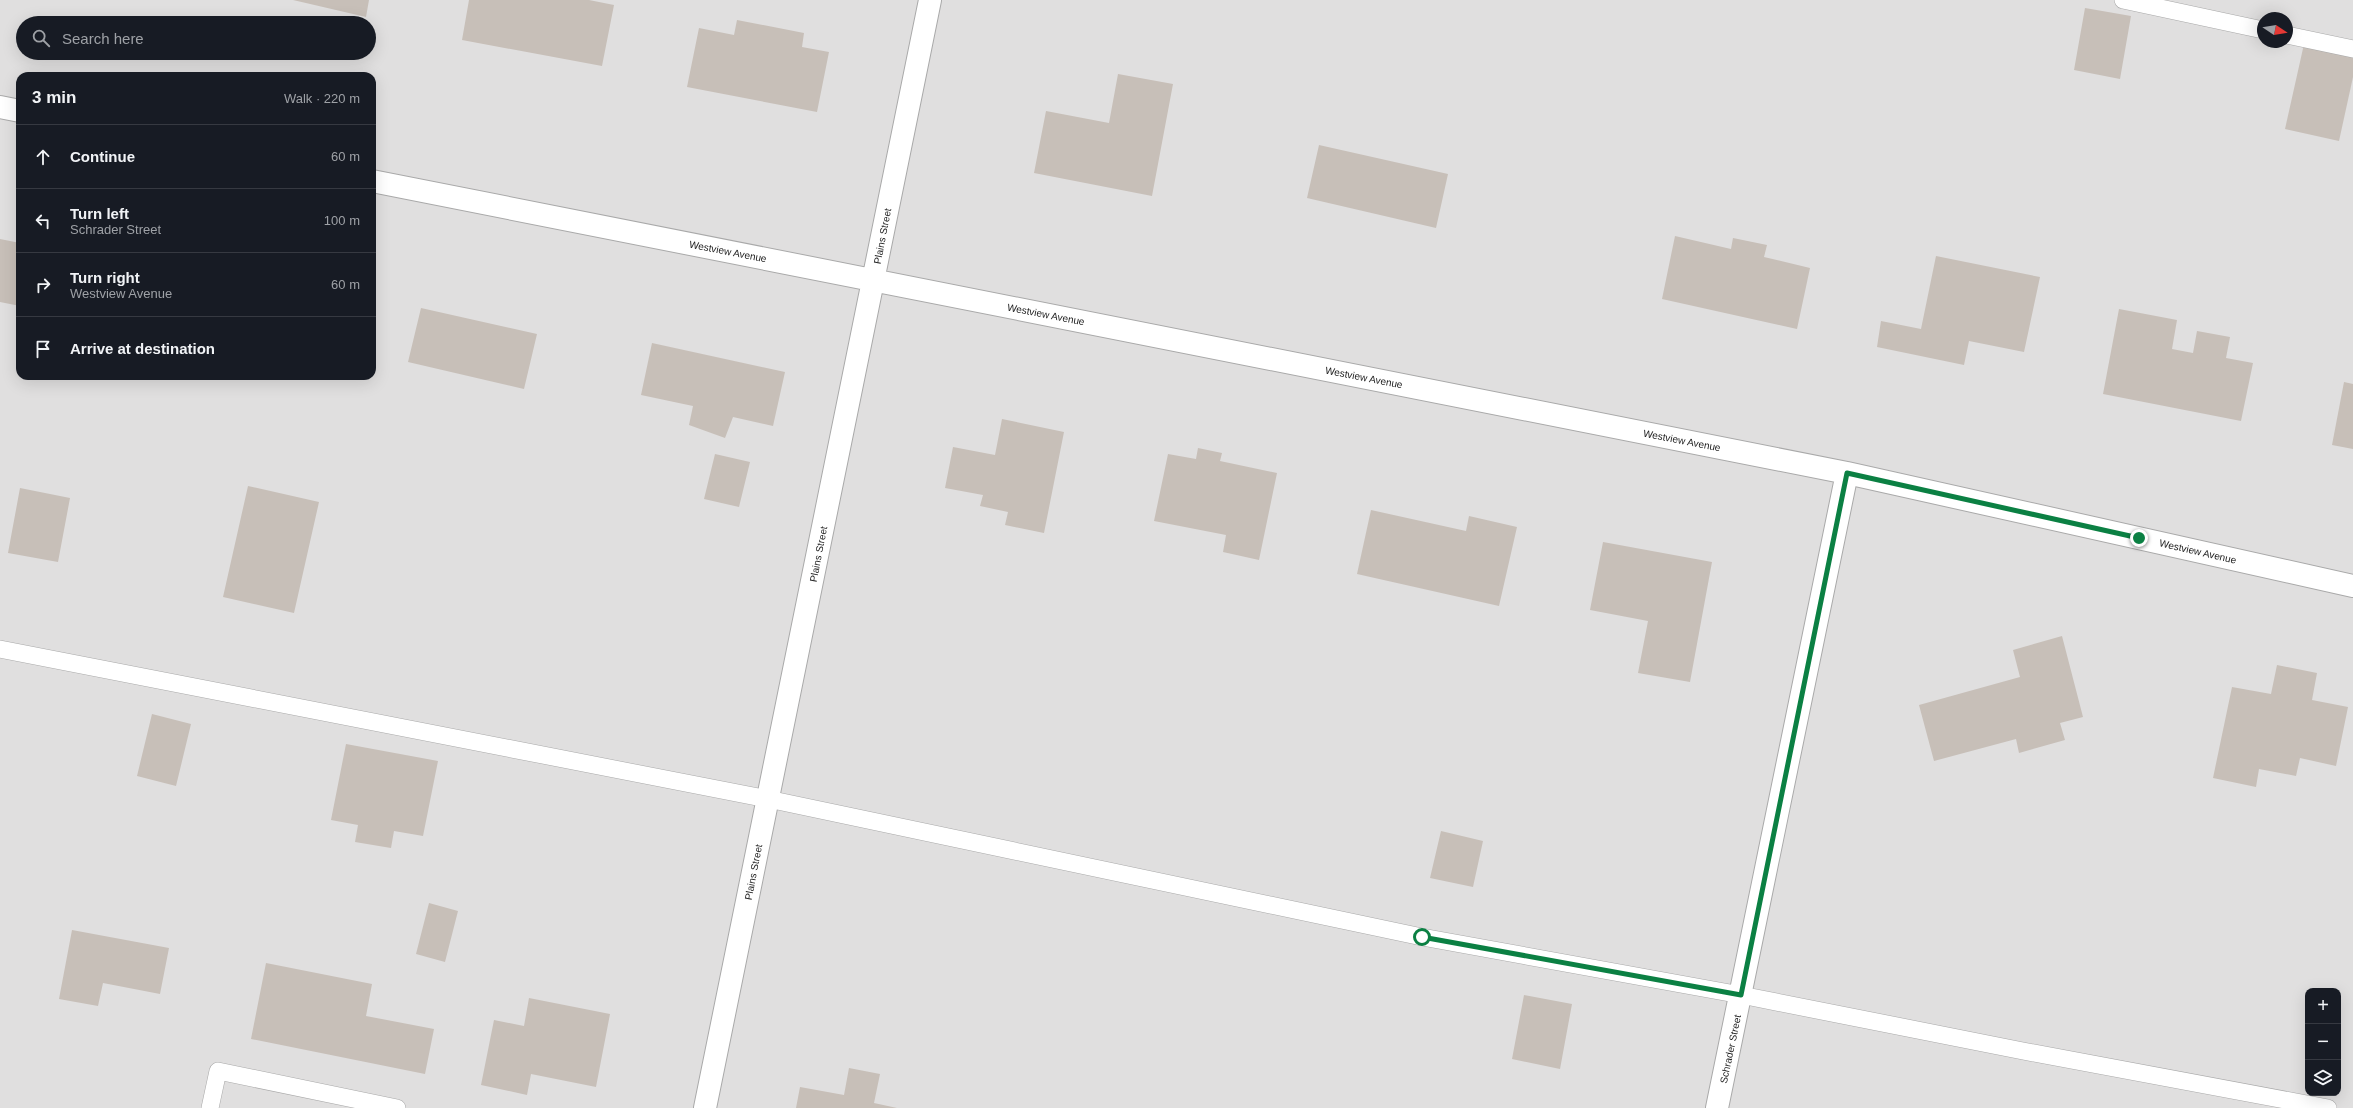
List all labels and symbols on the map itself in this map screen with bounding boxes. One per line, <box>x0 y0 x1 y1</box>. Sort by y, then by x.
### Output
north arrow <box>2257 12 2293 48</box>
street label: Plains Street <box>872 207 893 265</box>
street label: Westview Avenue <box>688 239 768 264</box>
street label: Westview Avenue <box>1006 302 1086 327</box>
street label: Westview Avenue <box>1324 365 1404 390</box>
street label: Westview Avenue <box>1642 428 1722 453</box>
street label: Plains Street <box>808 525 829 583</box>
route end <box>2130 529 2148 547</box>
street label: Westview Avenue <box>2158 537 2238 566</box>
street label: Plains Street <box>743 843 764 901</box>
route start <box>1413 928 1431 946</box>
street label: Schrader Street <box>1718 1013 1743 1085</box>

